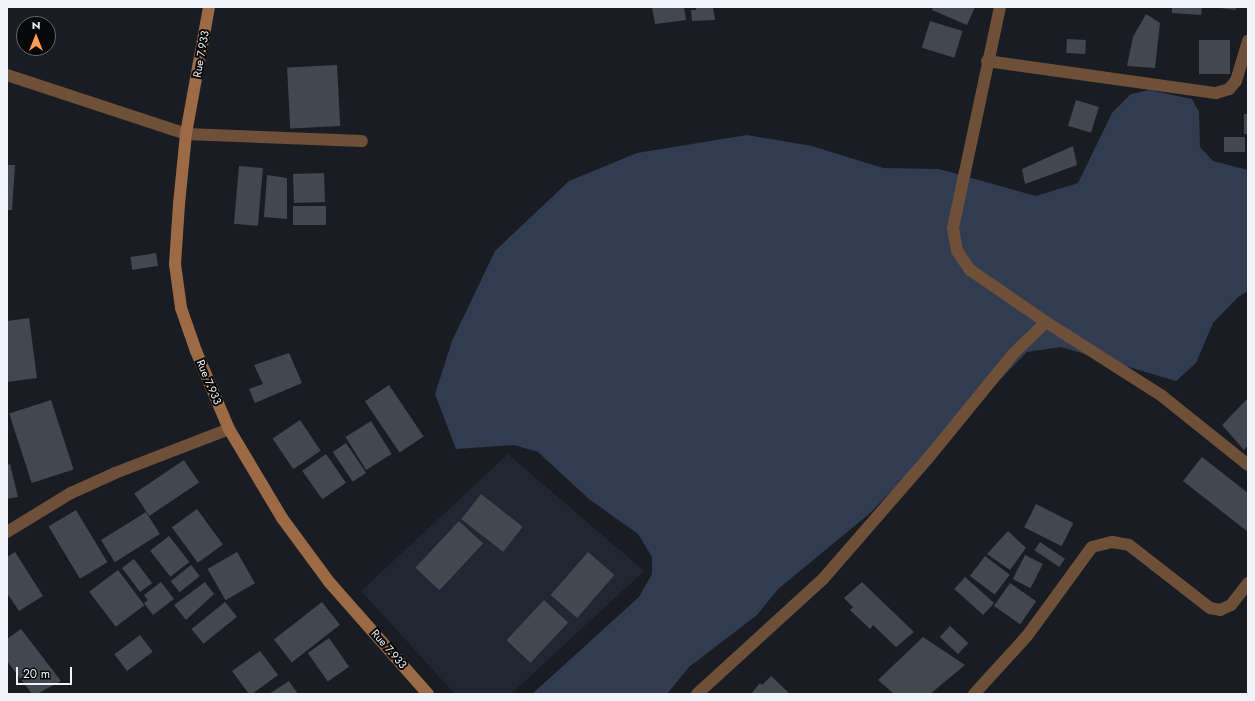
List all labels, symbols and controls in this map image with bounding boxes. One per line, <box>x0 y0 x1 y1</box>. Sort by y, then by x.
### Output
north arrow <box>16 16 56 56</box>
text: N <box>32 17 40 33</box>
street label: Rue 7.933 <box>190 30 212 78</box>
street label: Rue 7.933 <box>194 358 224 406</box>
street label: Rue 7.933 <box>369 627 409 671</box>
scale bar <box>18 659 74 685</box>
text: 20 m <box>23 665 50 683</box>

